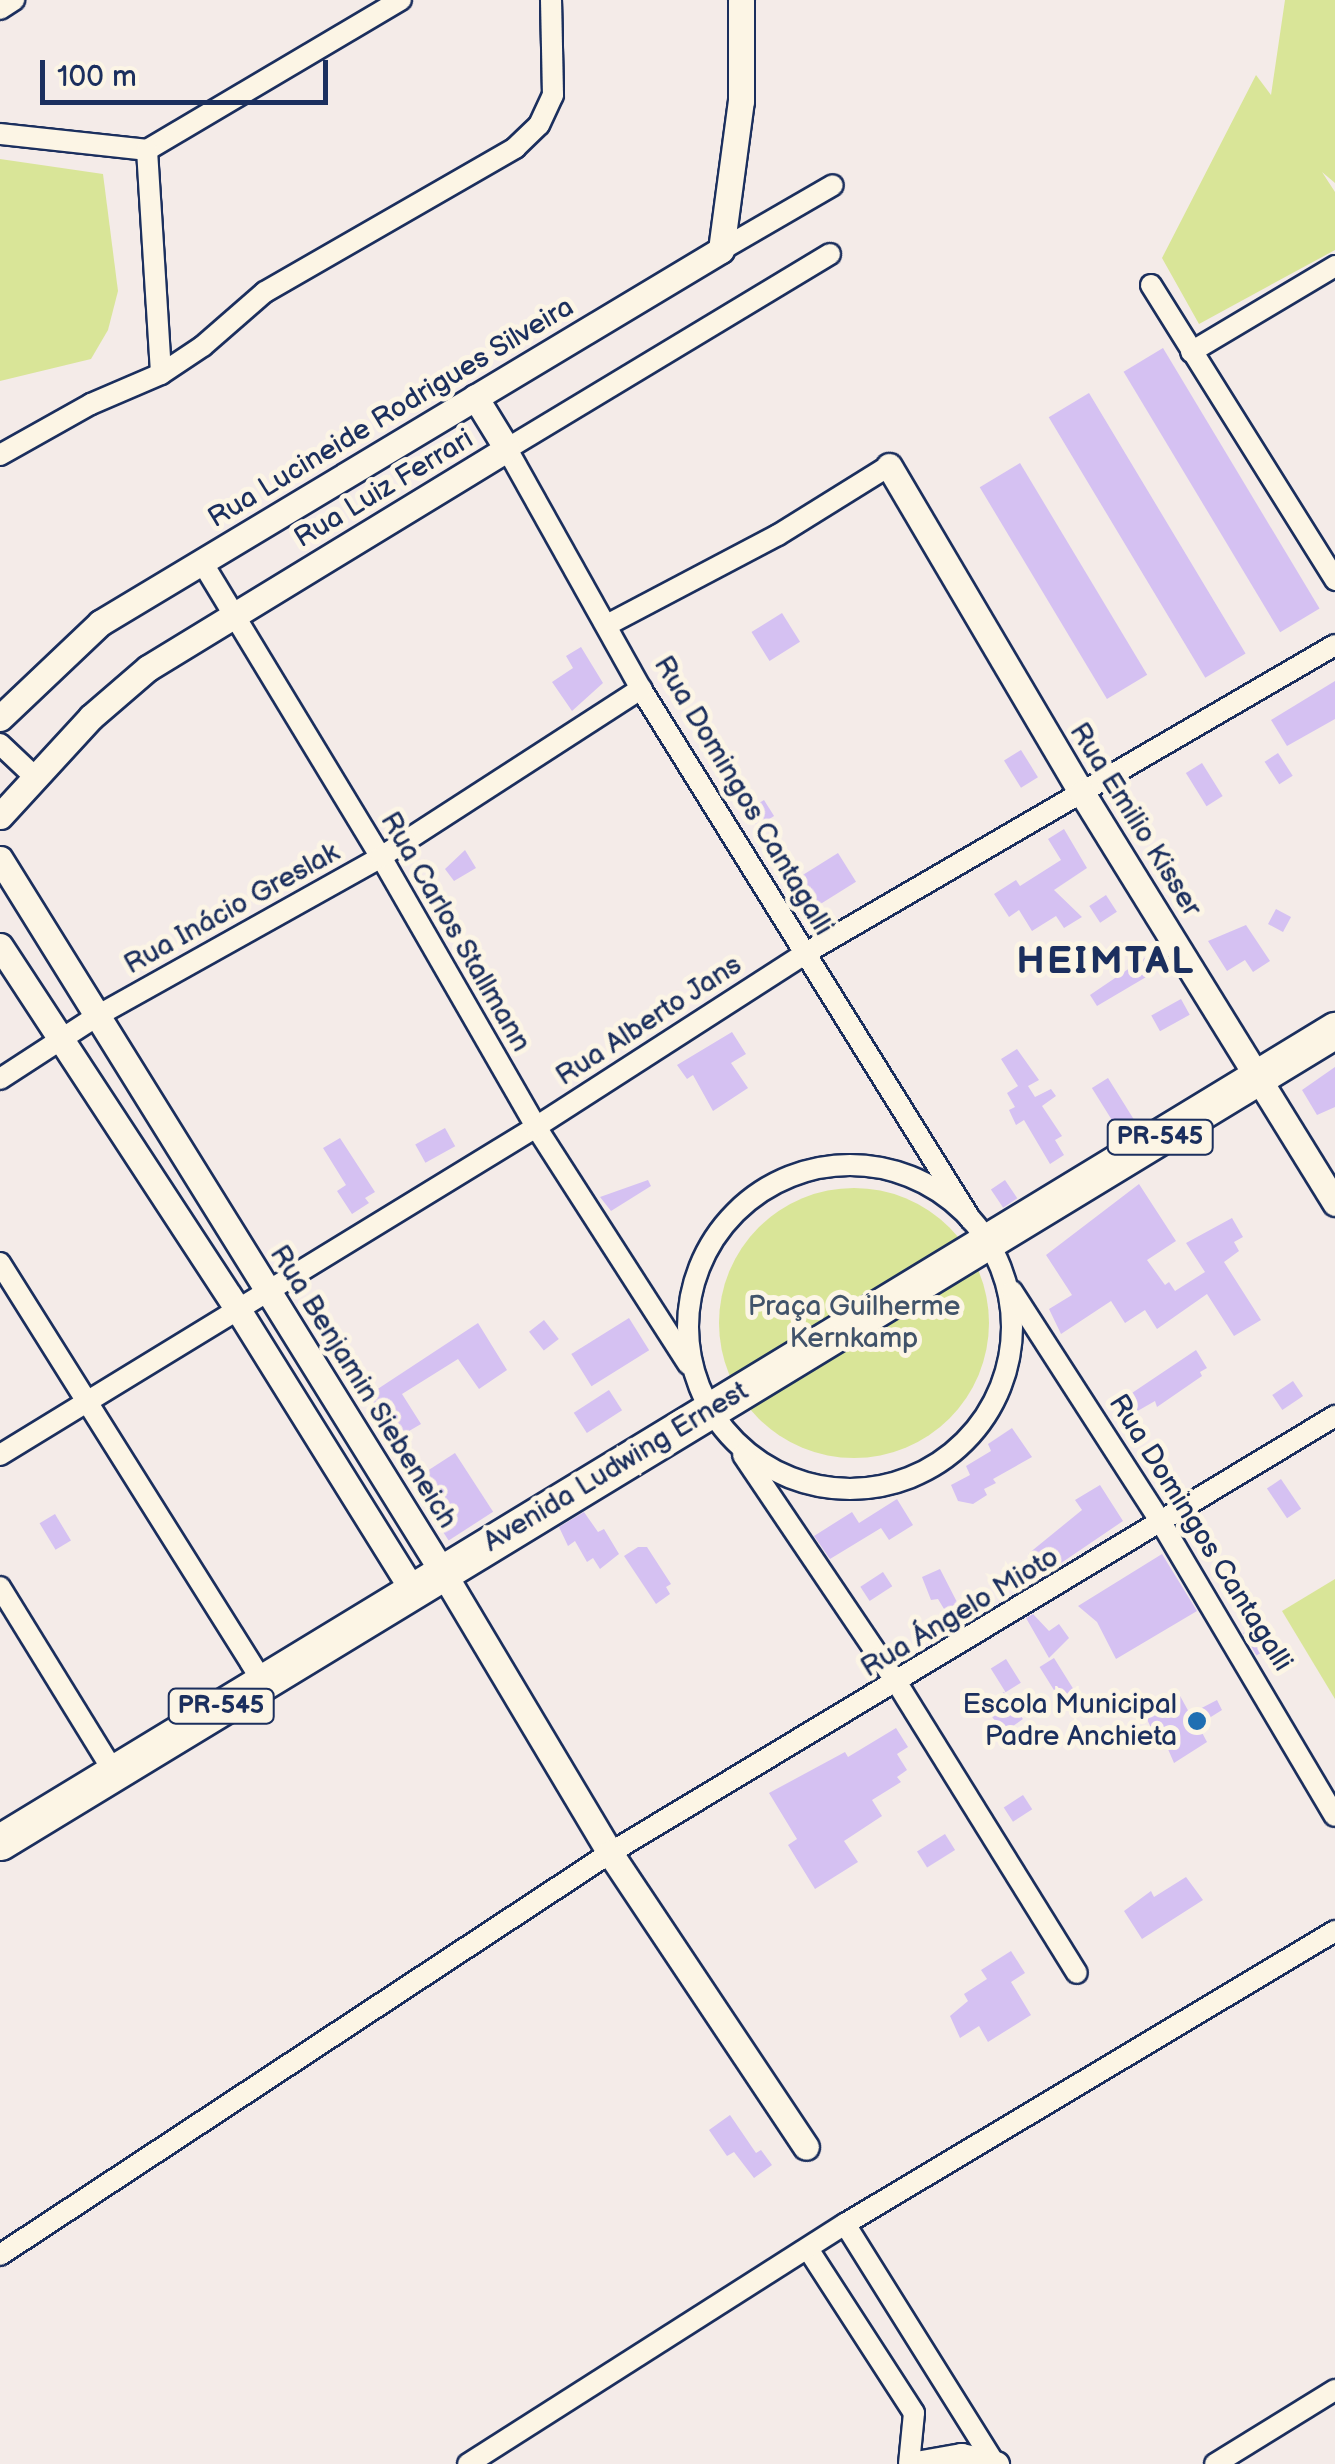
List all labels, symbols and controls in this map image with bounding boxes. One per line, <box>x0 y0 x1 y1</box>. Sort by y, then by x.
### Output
scale bar <box>45 40 332 102</box>
text: 100 m <box>57 59 137 95</box>
street label: Rua Lucineide Rodrigues Silveira <box>202 290 580 536</box>
street label: Rua Luiz Ferrari <box>288 422 480 556</box>
street label: Rua Domingos Cantagalli <box>646 650 840 942</box>
street label: Rua Emilio Kisser <box>1062 717 1208 923</box>
street label: Rua Carlos Stallmann <box>373 806 537 1058</box>
street label: Rua Inácio Greslak <box>119 836 345 982</box>
district label: HEIMTAL <box>1016 939 1196 985</box>
street label: Rua Alberto Jans <box>549 948 749 1094</box>
road number: PR-545 <box>1105 1117 1215 1157</box>
street label: Rua Benjamin Siebeneich <box>262 1239 464 1535</box>
park label: Praça Guilherme Kernkamp <box>748 1290 960 1356</box>
street label: Avenida Ludwing Ernest <box>478 1375 754 1559</box>
street label: Rua Domingos Cantagalli <box>1101 1388 1299 1678</box>
street label: Rua Ángelo Mioto <box>855 1541 1065 1685</box>
road number: PR-545 <box>166 1686 276 1726</box>
place label: Escola Municipal Padre Anchieta <box>963 1688 1177 1754</box>
marker: Escola Municipal Padre Anchieta <box>1186 1710 1208 1732</box>

